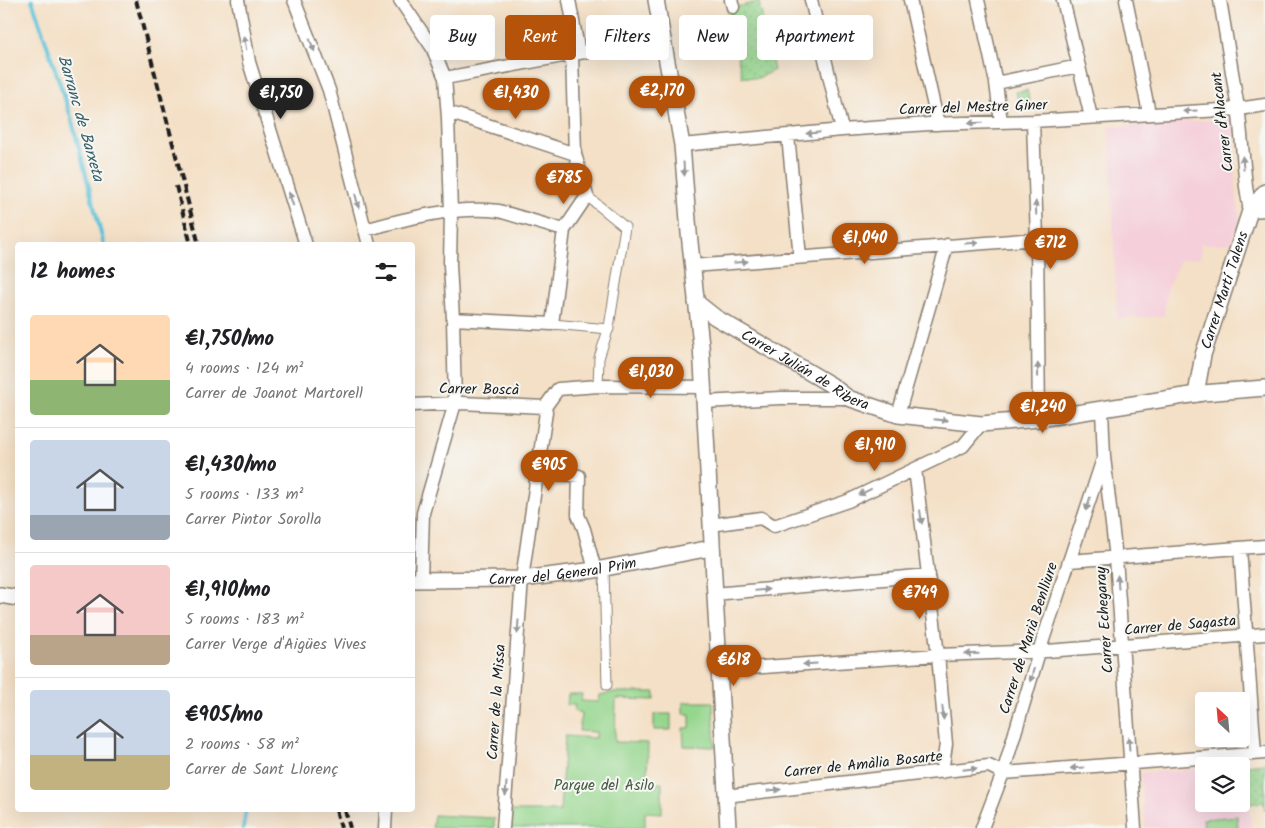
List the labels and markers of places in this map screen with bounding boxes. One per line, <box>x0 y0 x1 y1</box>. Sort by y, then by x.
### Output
pin: €2,170 <box>621 76 703 118</box>
pin: €1,750 <box>240 78 322 120</box>
pin: €1,430 <box>475 78 557 120</box>
pin: €785 <box>534 162 594 205</box>
pin: €1,040 <box>824 222 906 265</box>
pin: €712 <box>1021 228 1081 270</box>
pin: €1,030 <box>610 356 692 399</box>
pin: €1,240 <box>1002 392 1084 434</box>
pin: €1,910 <box>834 430 916 472</box>
pin: €905 <box>519 450 579 492</box>
pin: €749 <box>890 578 950 620</box>
pin: €618 <box>704 644 764 687</box>

